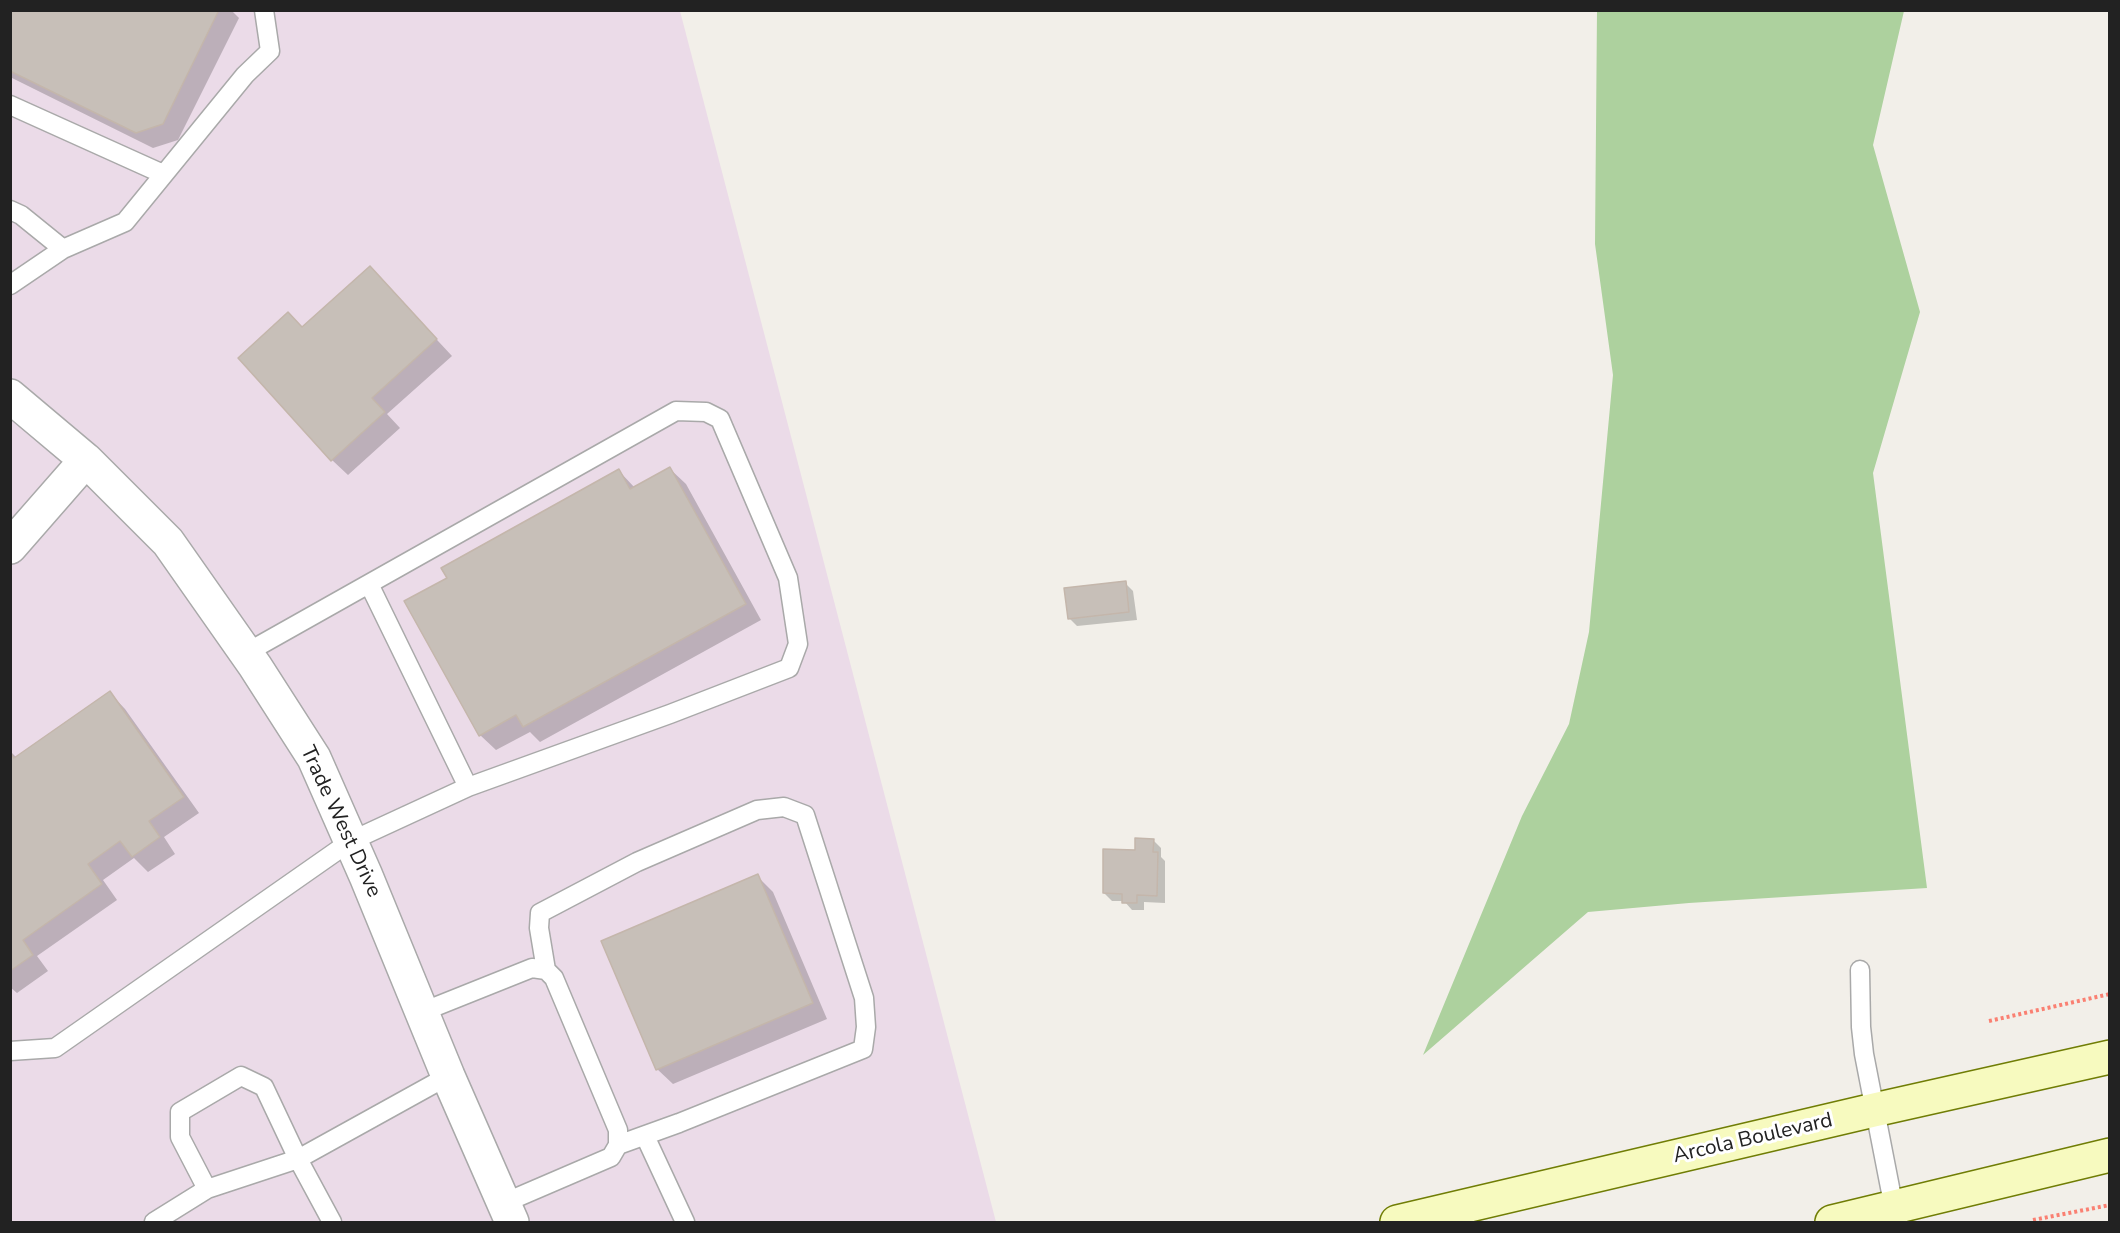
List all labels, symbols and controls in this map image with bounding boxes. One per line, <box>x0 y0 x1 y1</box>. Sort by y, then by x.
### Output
street label: Trade West Drive <box>294 742 386 902</box>
street label: Arcola Boulevard <box>1671 1108 1835 1170</box>

